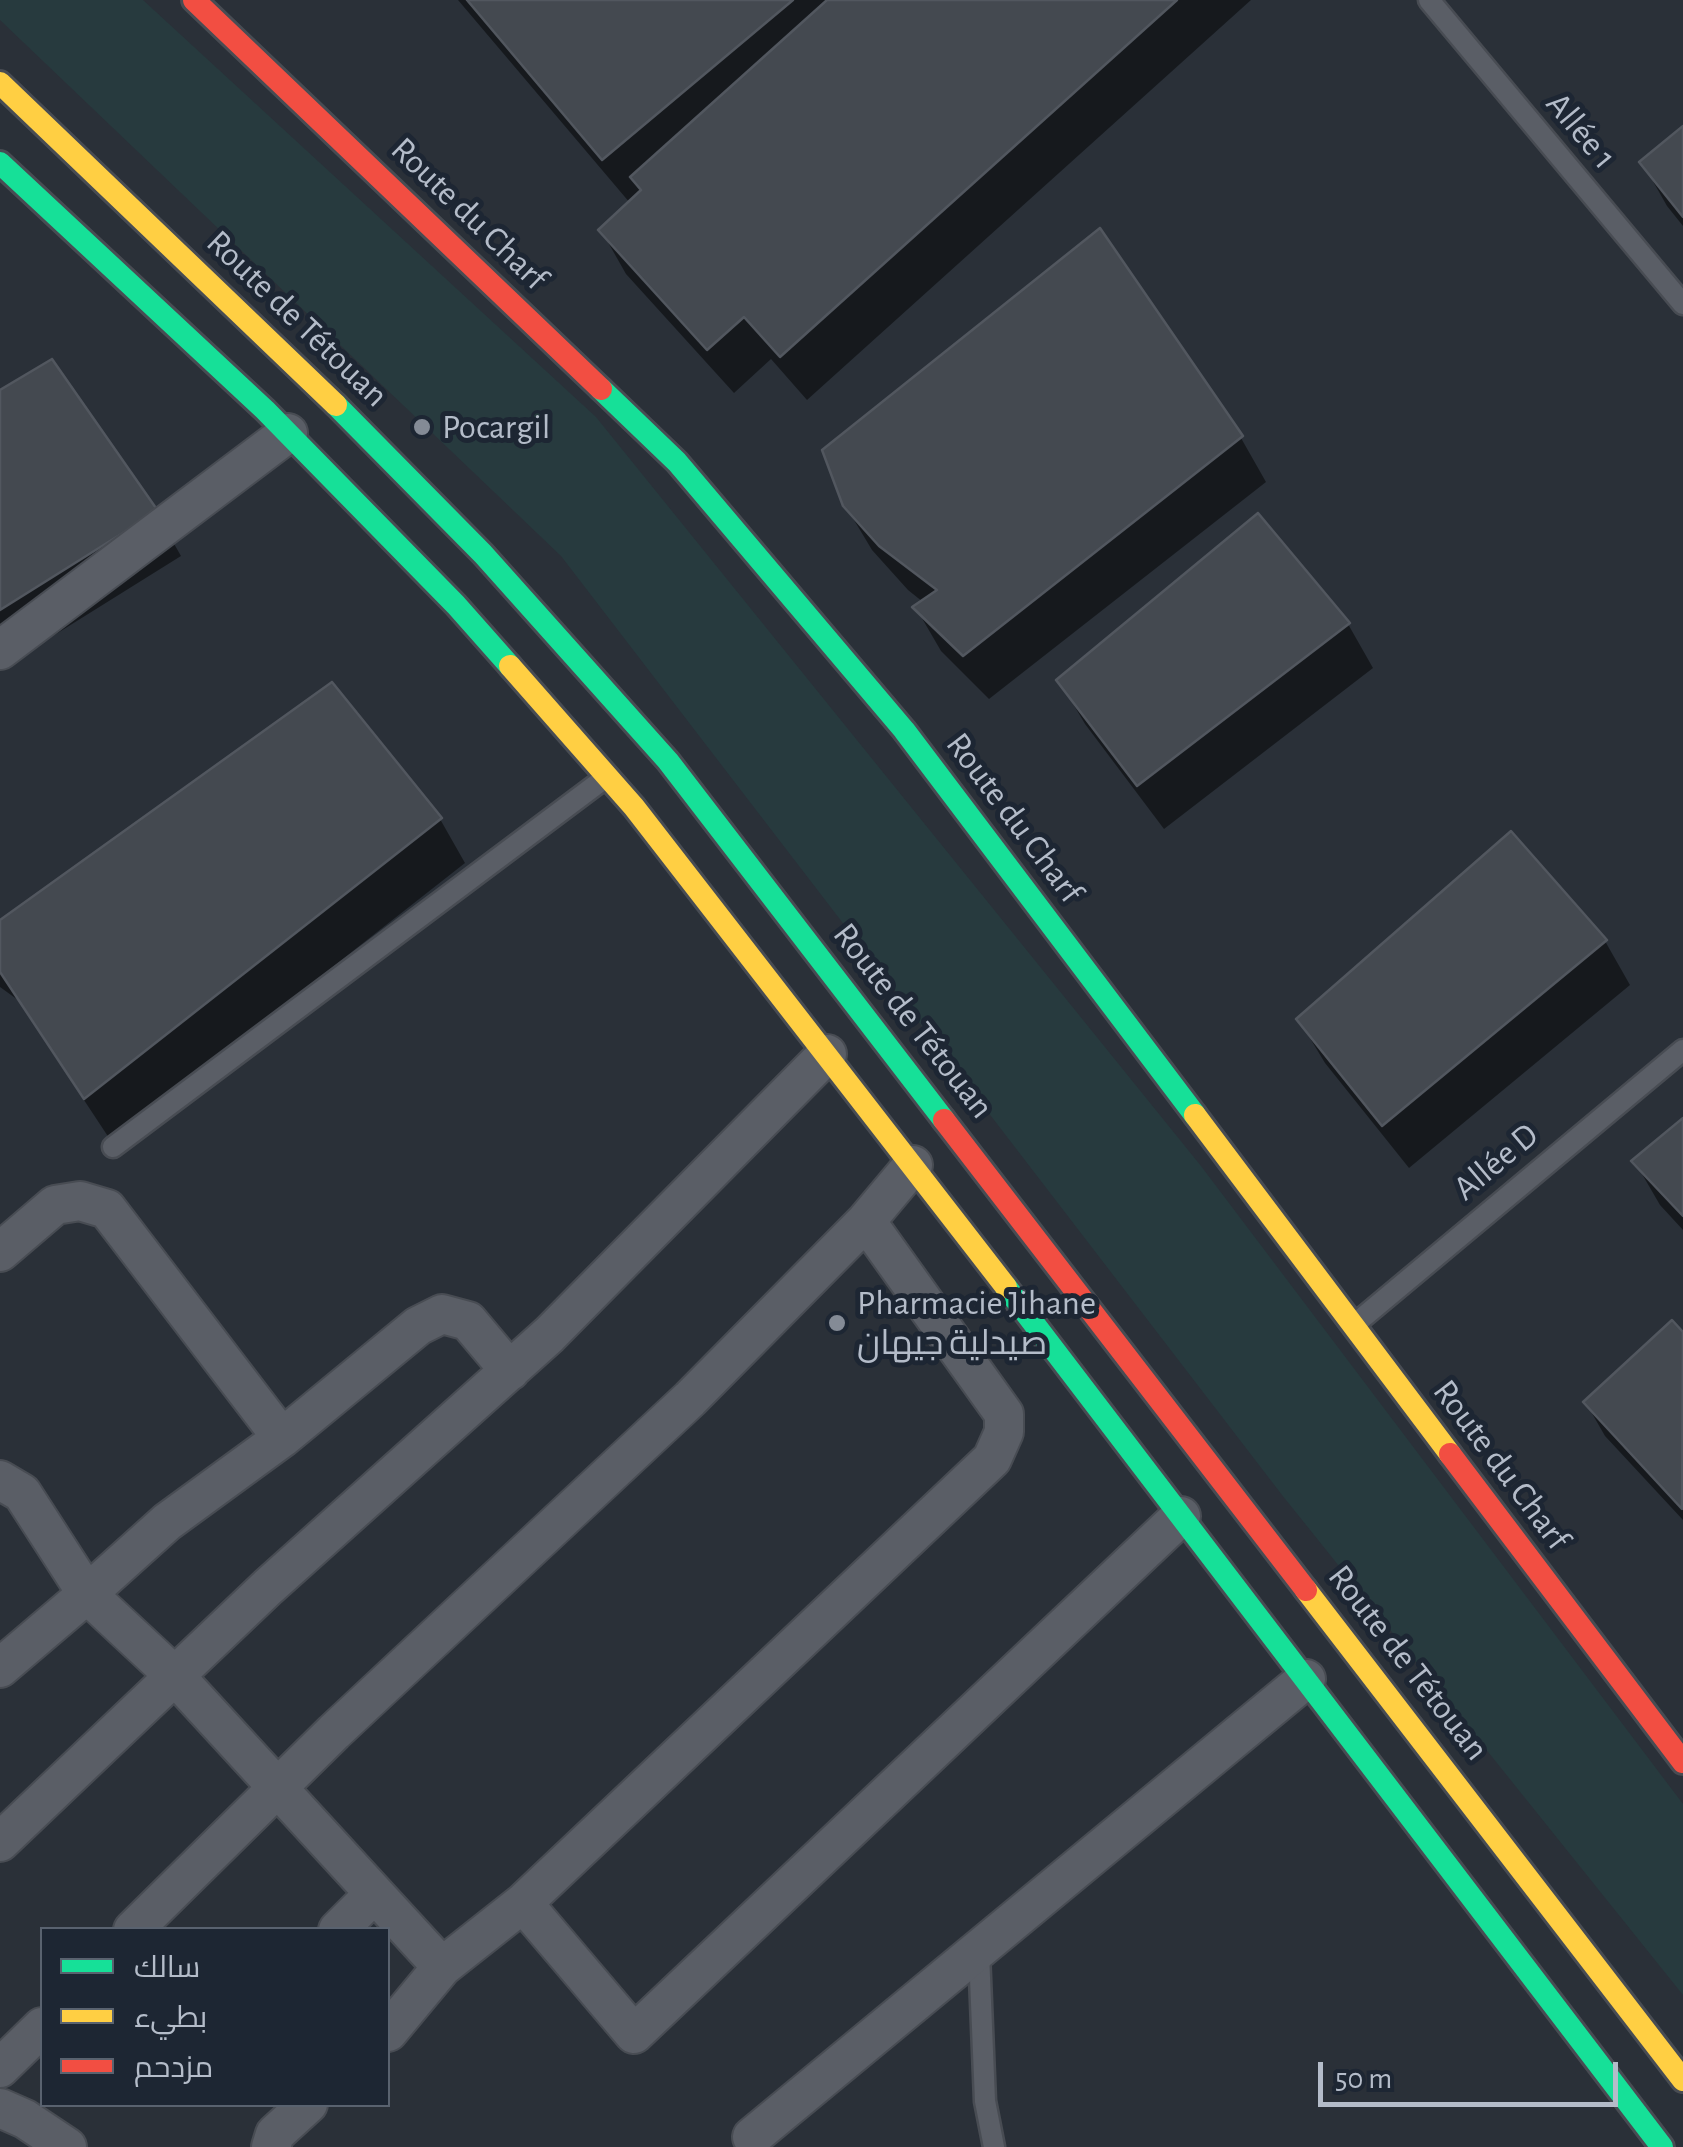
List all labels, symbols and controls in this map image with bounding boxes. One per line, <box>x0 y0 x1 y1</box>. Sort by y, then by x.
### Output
street label: Allée 1 <box>1537 84 1625 178</box>
street label: Route du Charf <box>382 129 556 299</box>
street label: Route de Tétouan <box>197 222 397 416</box>
place label: Pocargil <box>442 406 550 448</box>
marker: Pocargil <box>411 416 433 438</box>
street label: Route du Charf <box>937 725 1091 911</box>
street label: Route de Tétouan <box>824 915 1002 1127</box>
street label: Allée D <box>1445 1114 1547 1210</box>
place label: Pharmacie Jihane صيدلية جيهان <box>857 1282 1096 1364</box>
marker: Pharmacie Jihane صيدلية جيهان <box>826 1312 848 1334</box>
street label: Route du Charf <box>1424 1372 1578 1558</box>
street label: Route de Tétouan <box>1319 1557 1497 1769</box>
legend <box>40 1927 390 2107</box>
text: سالك <box>134 1953 200 1983</box>
text: بطيء <box>134 2003 207 2033</box>
scale bar <box>1323 2042 1623 2104</box>
text: مزدحم <box>134 2053 213 2083</box>
text: 50 m <box>1335 2064 1392 2094</box>

